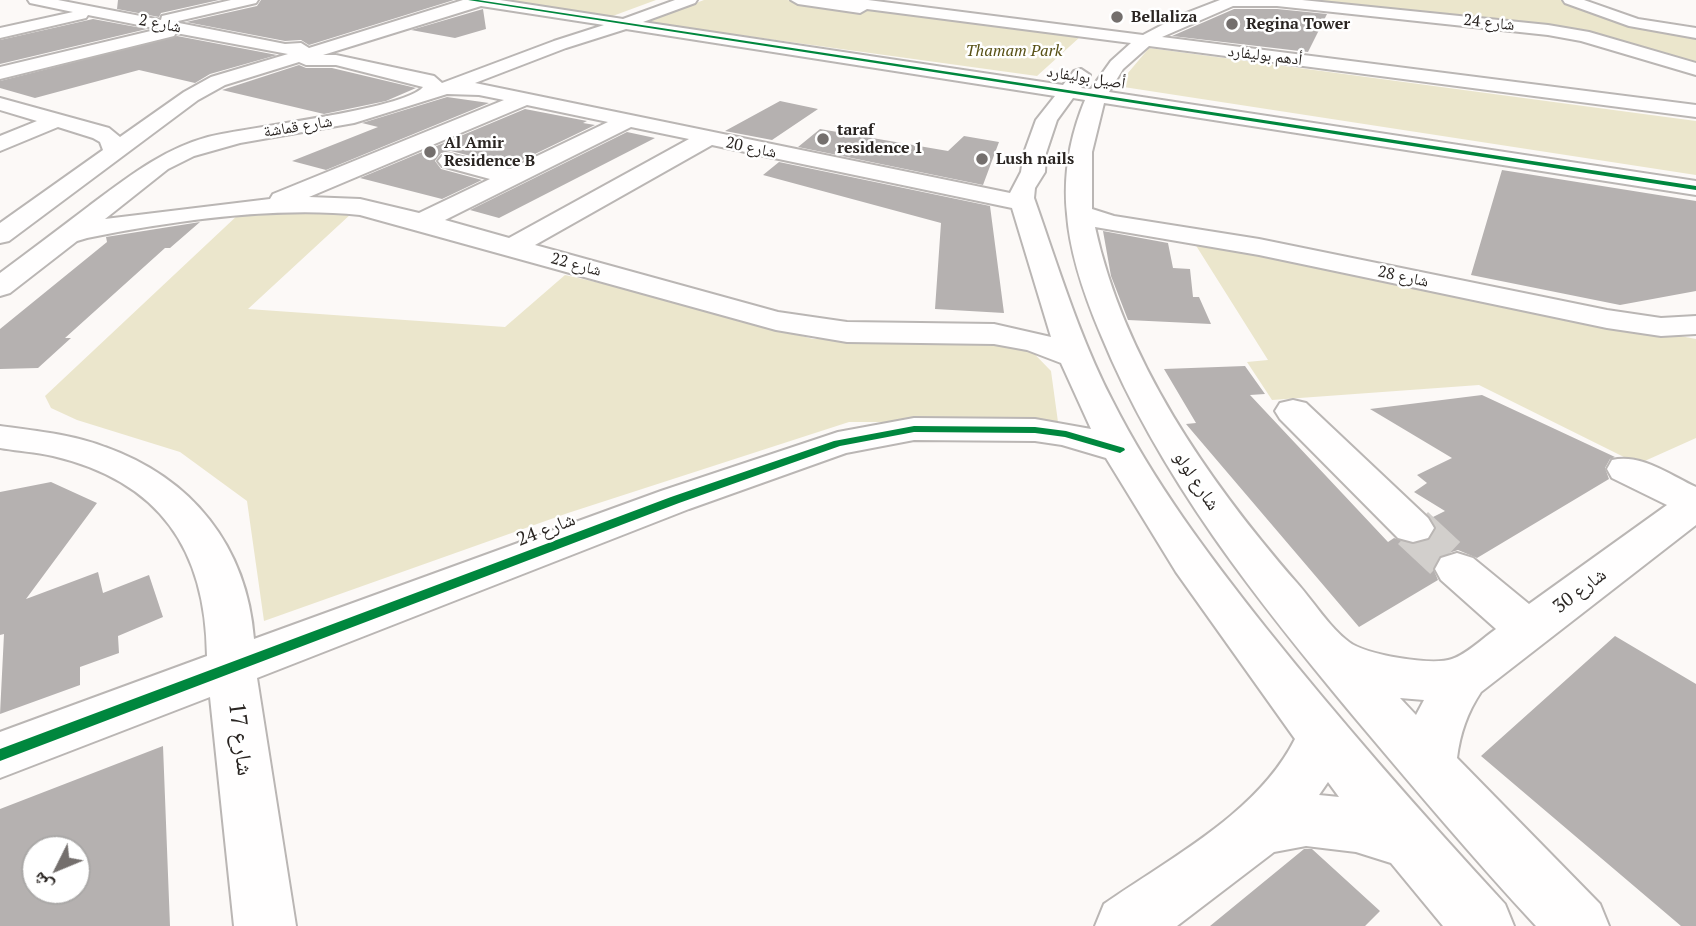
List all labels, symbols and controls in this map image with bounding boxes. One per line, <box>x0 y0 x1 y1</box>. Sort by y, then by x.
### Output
place label: Bellaliza <box>1131 7 1197 27</box>
marker: Bellaliza <box>1109 9 1125 25</box>
street label: شارع 2 <box>137 10 183 38</box>
street label: شارع 24 <box>1462 11 1516 35</box>
place label: Regina Tower <box>1246 14 1350 34</box>
marker: Regina Tower <box>1224 16 1240 32</box>
park label: Thamam Park <box>966 41 1062 61</box>
street label: أدهم بوليفارد <box>1227 42 1303 70</box>
street label: أصيل بوليفارد <box>1045 62 1127 94</box>
street label: شارع قماشة <box>262 112 334 142</box>
place label: taraf residence 1 <box>837 120 923 158</box>
marker: taraf residence 1 <box>815 131 831 147</box>
place label: Al Amir Residence B <box>444 133 535 171</box>
street label: شارع 20 <box>724 133 778 163</box>
marker: Al Amir Residence B <box>422 144 438 160</box>
place label: Lush nails <box>996 149 1074 169</box>
marker: Lush nails <box>974 151 990 167</box>
street label: شارع 22 <box>549 249 603 281</box>
street label: شارع 28 <box>1376 262 1430 292</box>
street label: شارع لولو <box>1168 447 1224 515</box>
street label: شارع 24 <box>513 508 579 552</box>
street label: شارع 30 <box>1549 564 1611 618</box>
street label: شارع 17 <box>222 701 258 777</box>
north arrow <box>21 835 91 905</box>
text: ش <box>26 867 58 899</box>

